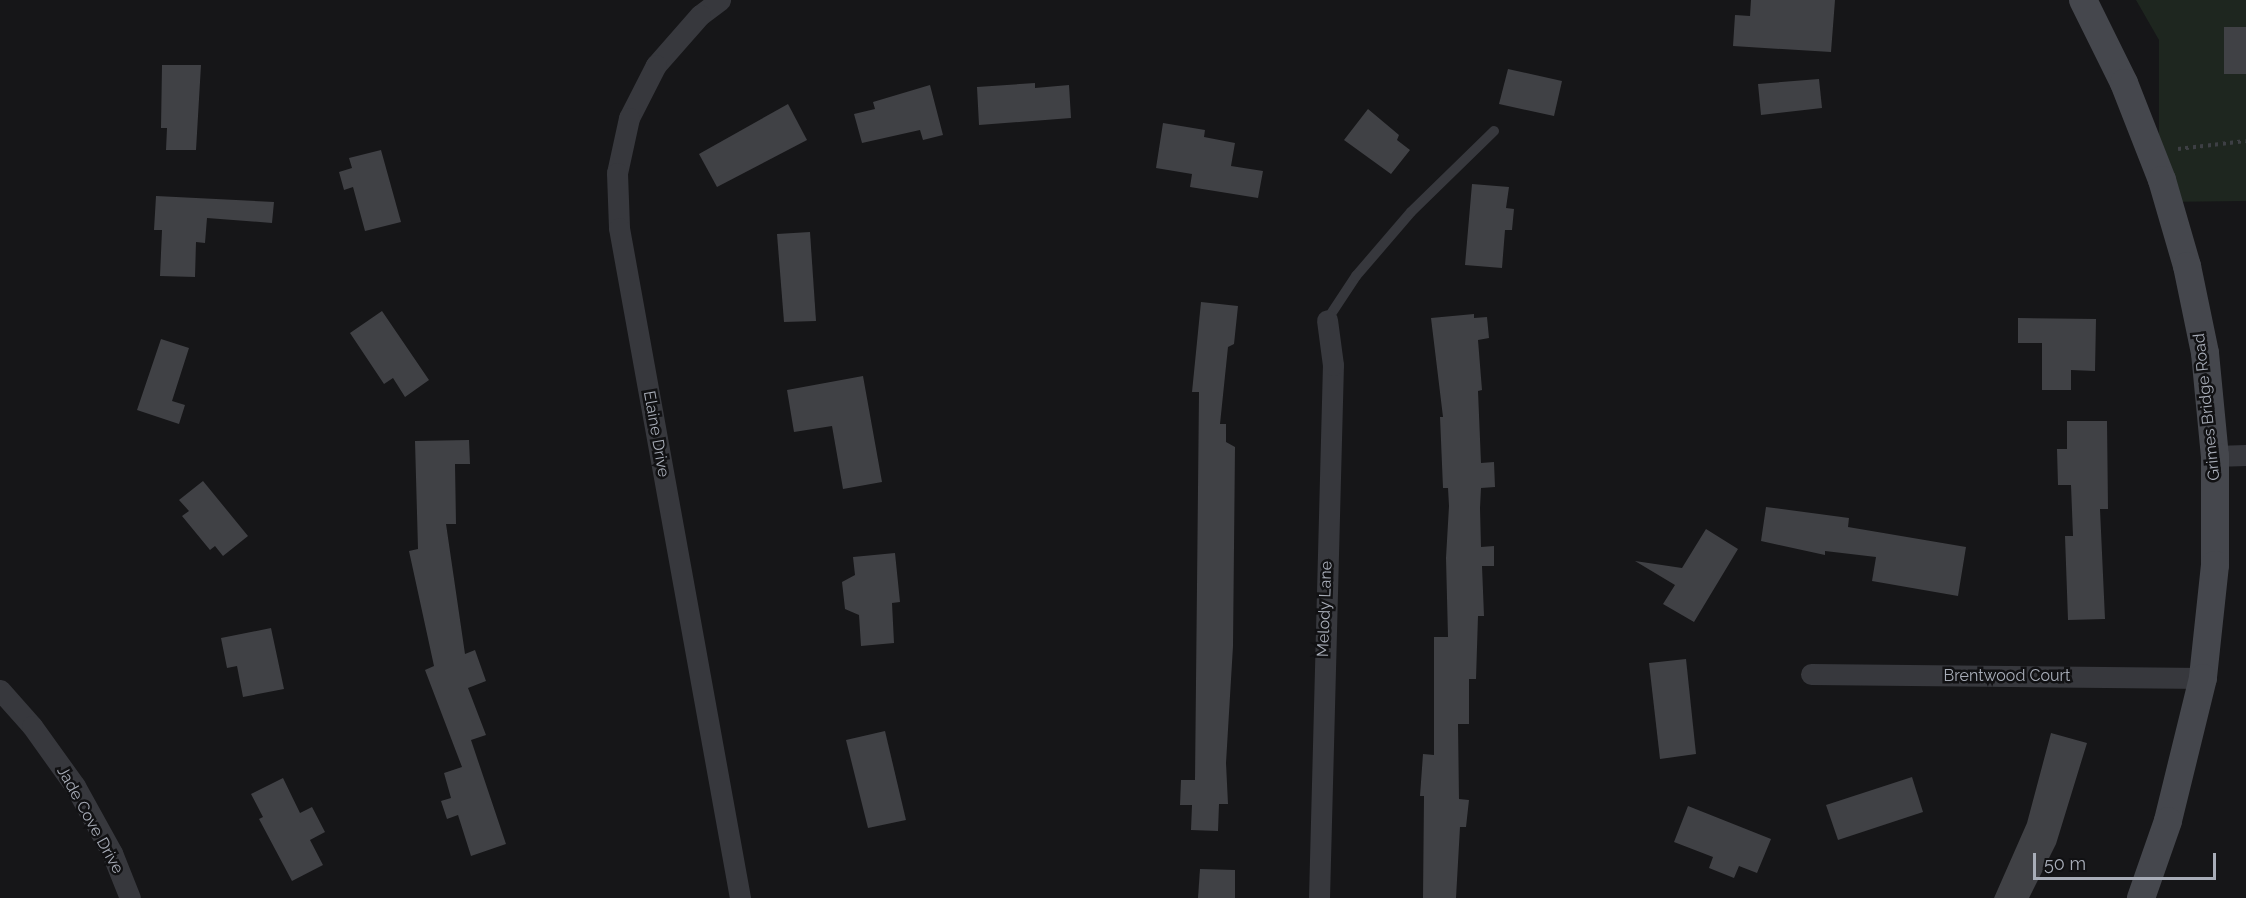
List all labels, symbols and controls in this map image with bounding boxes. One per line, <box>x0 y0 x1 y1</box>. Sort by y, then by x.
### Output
street label: Grimes Bridge Road <box>2190 332 2224 482</box>
street label: Elaine Drive <box>639 389 673 479</box>
street label: Melody Lane <box>1314 560 1336 658</box>
street label: Brentwood Court <box>1944 666 2070 686</box>
street label: Jade Cove Drive <box>53 763 127 877</box>
scale bar <box>2036 841 2219 879</box>
text: 50 m <box>2044 853 2086 874</box>

